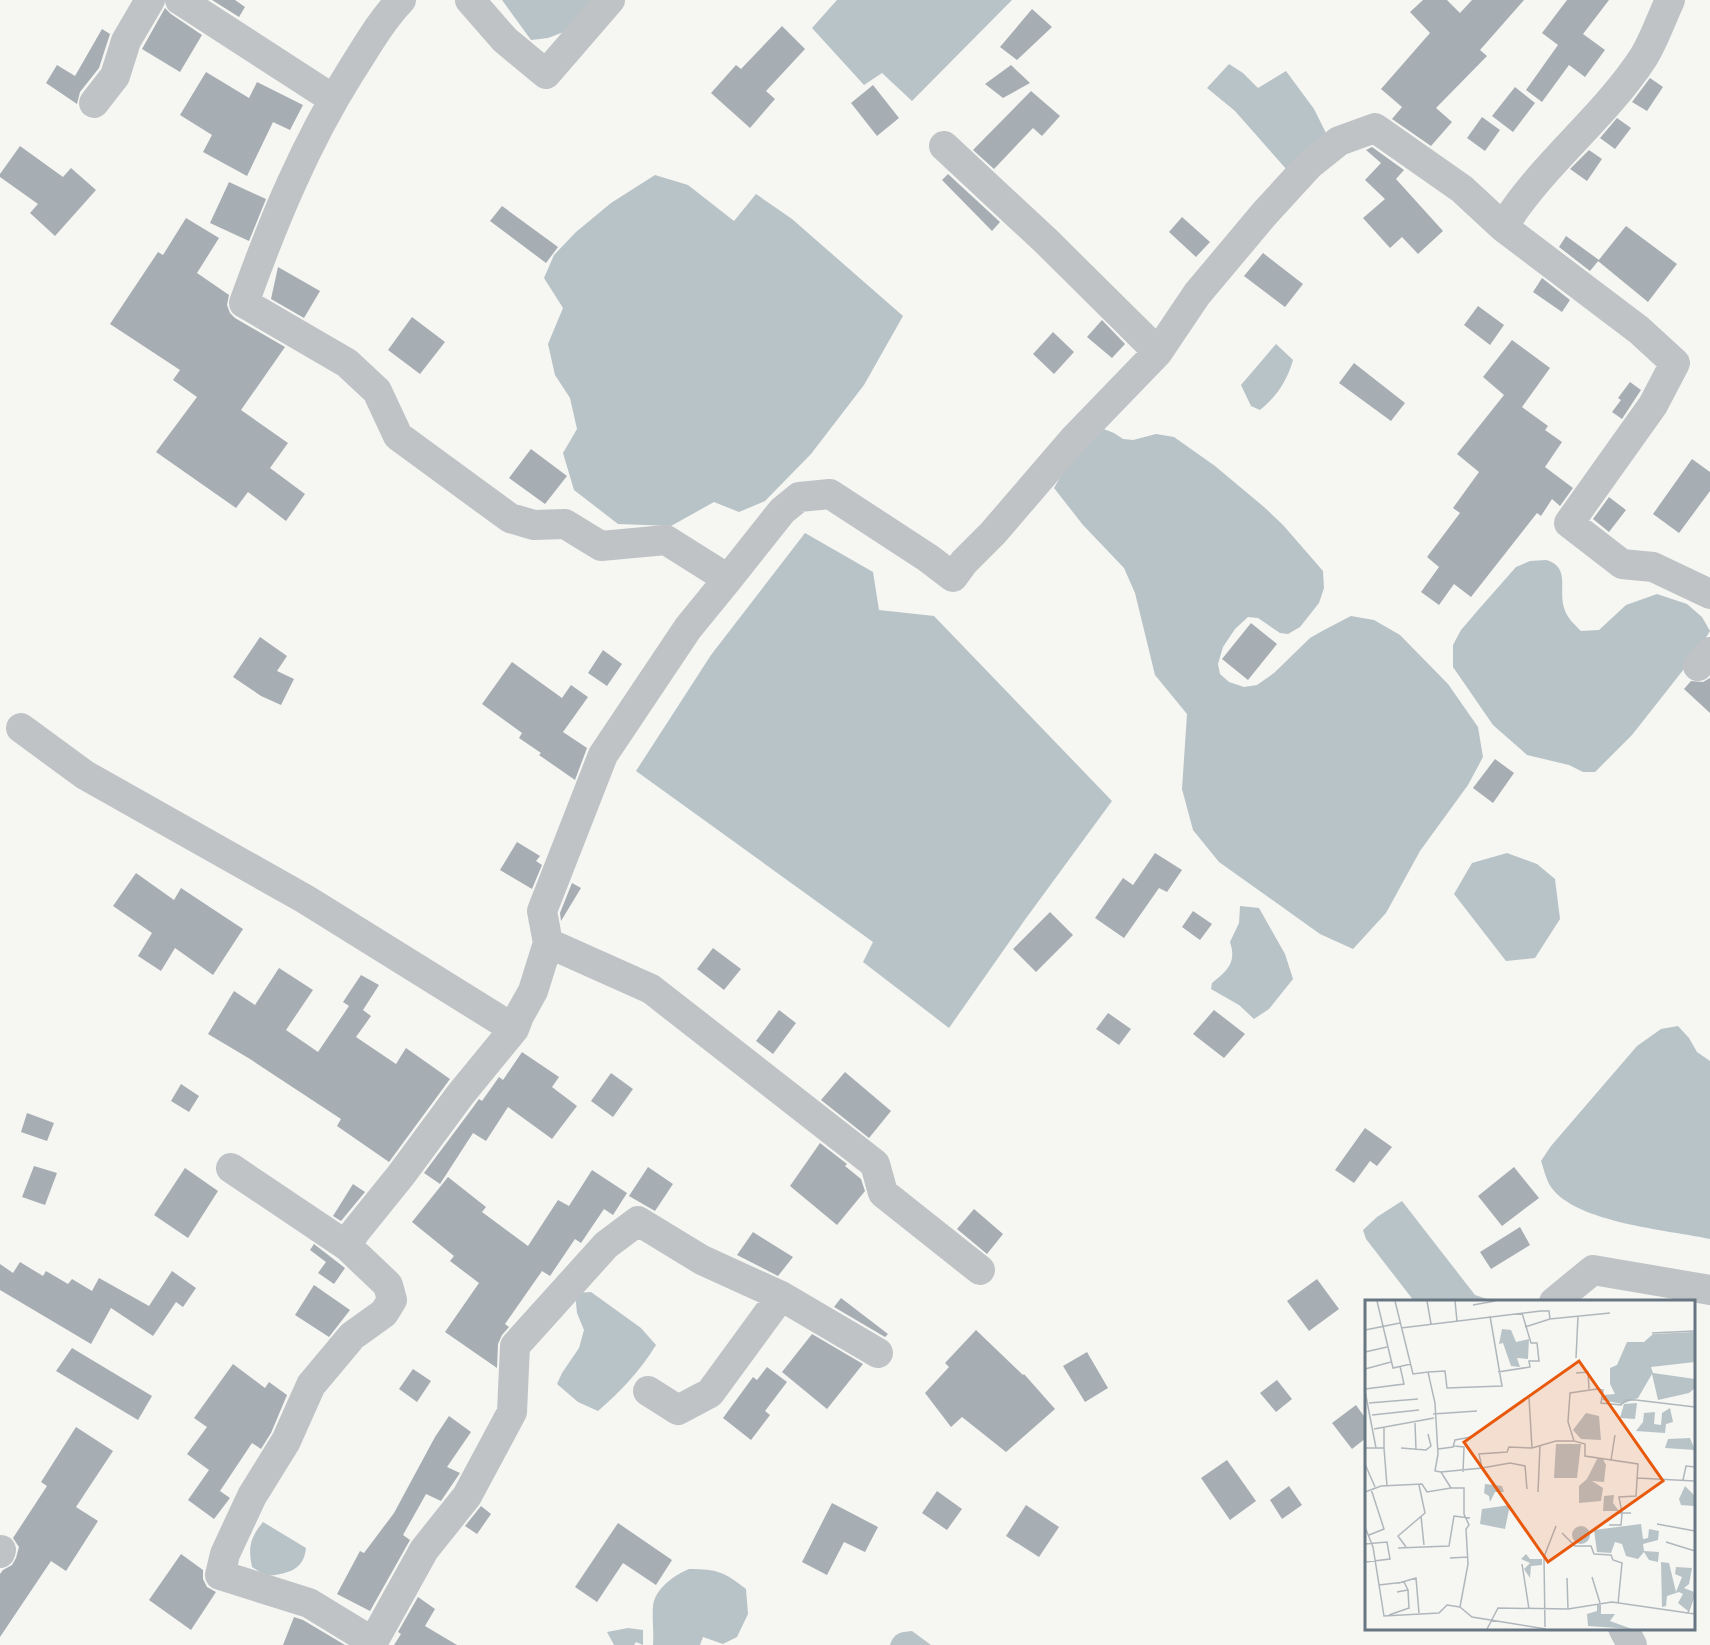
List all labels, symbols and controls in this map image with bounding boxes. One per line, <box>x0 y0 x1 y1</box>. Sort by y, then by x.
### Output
inset map <box>1365 1300 1695 1630</box>

